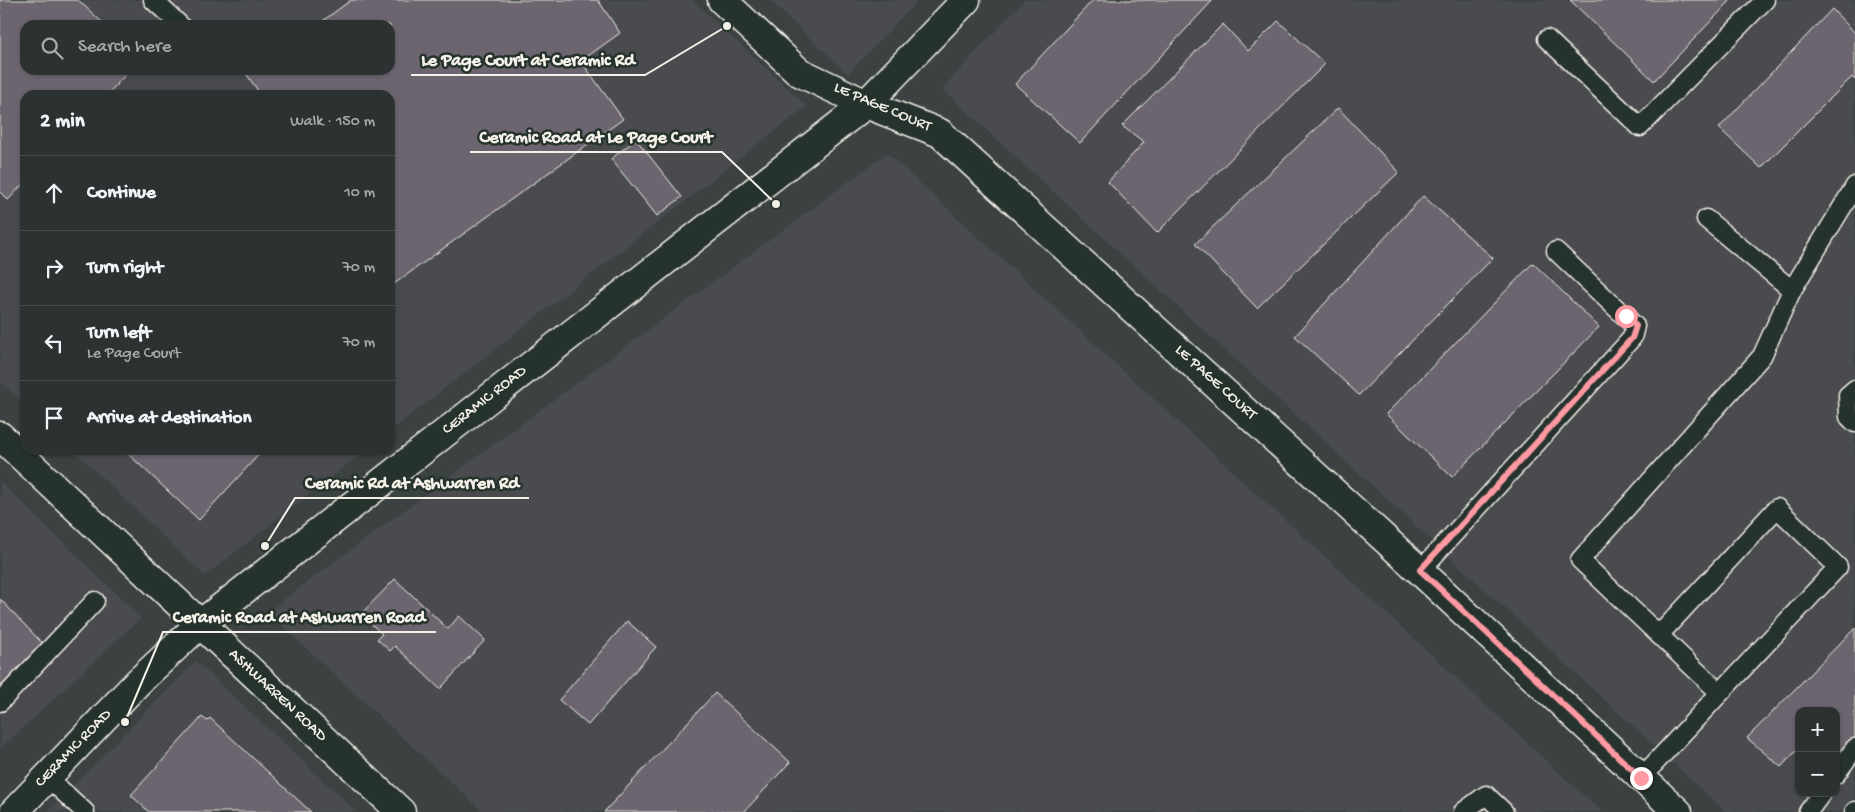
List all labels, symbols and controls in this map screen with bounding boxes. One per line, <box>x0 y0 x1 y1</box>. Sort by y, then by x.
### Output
search box <box>20 20 395 75</box>
icon: search <box>38 34 66 62</box>
text: Search here <box>78 36 172 59</box>
callout: Le Page Court at Ceramic Rd <box>411 42 645 75</box>
text: Le Page Court at Ceramic Rd <box>421 51 637 72</box>
street label: LE PAGE COURT <box>831 79 934 137</box>
text: 2 min <box>40 110 85 135</box>
text: Walk · 150 m <box>290 113 375 132</box>
callout: Ceramic Road at Le Page Court <box>470 119 722 152</box>
text: Ceramic Road at Le Page Court <box>479 128 714 149</box>
icon: ahead <box>40 179 68 207</box>
text: Continue <box>87 182 156 205</box>
text: 10 m <box>344 184 375 203</box>
icon: right <box>40 254 68 282</box>
text: Turn right <box>87 257 163 280</box>
text: 70 m <box>342 259 375 278</box>
route start <box>1615 305 1638 328</box>
text: Turn left <box>87 322 151 345</box>
icon: left <box>40 329 68 357</box>
text: 70 m <box>342 334 375 353</box>
street label: LE PAGE COURT <box>1170 341 1261 425</box>
text: Le Page Court <box>87 345 180 364</box>
street label: CERAMIC ROAD <box>439 362 531 440</box>
icon: arrive <box>40 404 68 432</box>
text: Arrive at destination <box>87 407 251 430</box>
callout: Ceramic Rd at Ashwarren Rd <box>295 465 529 498</box>
text: Ceramic Rd at Ashwarren Rd <box>304 474 521 495</box>
callout: Ceramic Road at Ashwarren Road <box>163 599 436 632</box>
text: Ceramic Road at Ashwarren Road <box>172 608 428 629</box>
street label: ASHWARREN ROAD <box>224 645 331 747</box>
street label: CERAMIC ROAD <box>32 705 117 792</box>
map controls <box>1795 707 1840 797</box>
button: + <box>1795 707 1840 752</box>
button: − <box>1795 752 1840 797</box>
route end <box>1630 767 1653 790</box>

